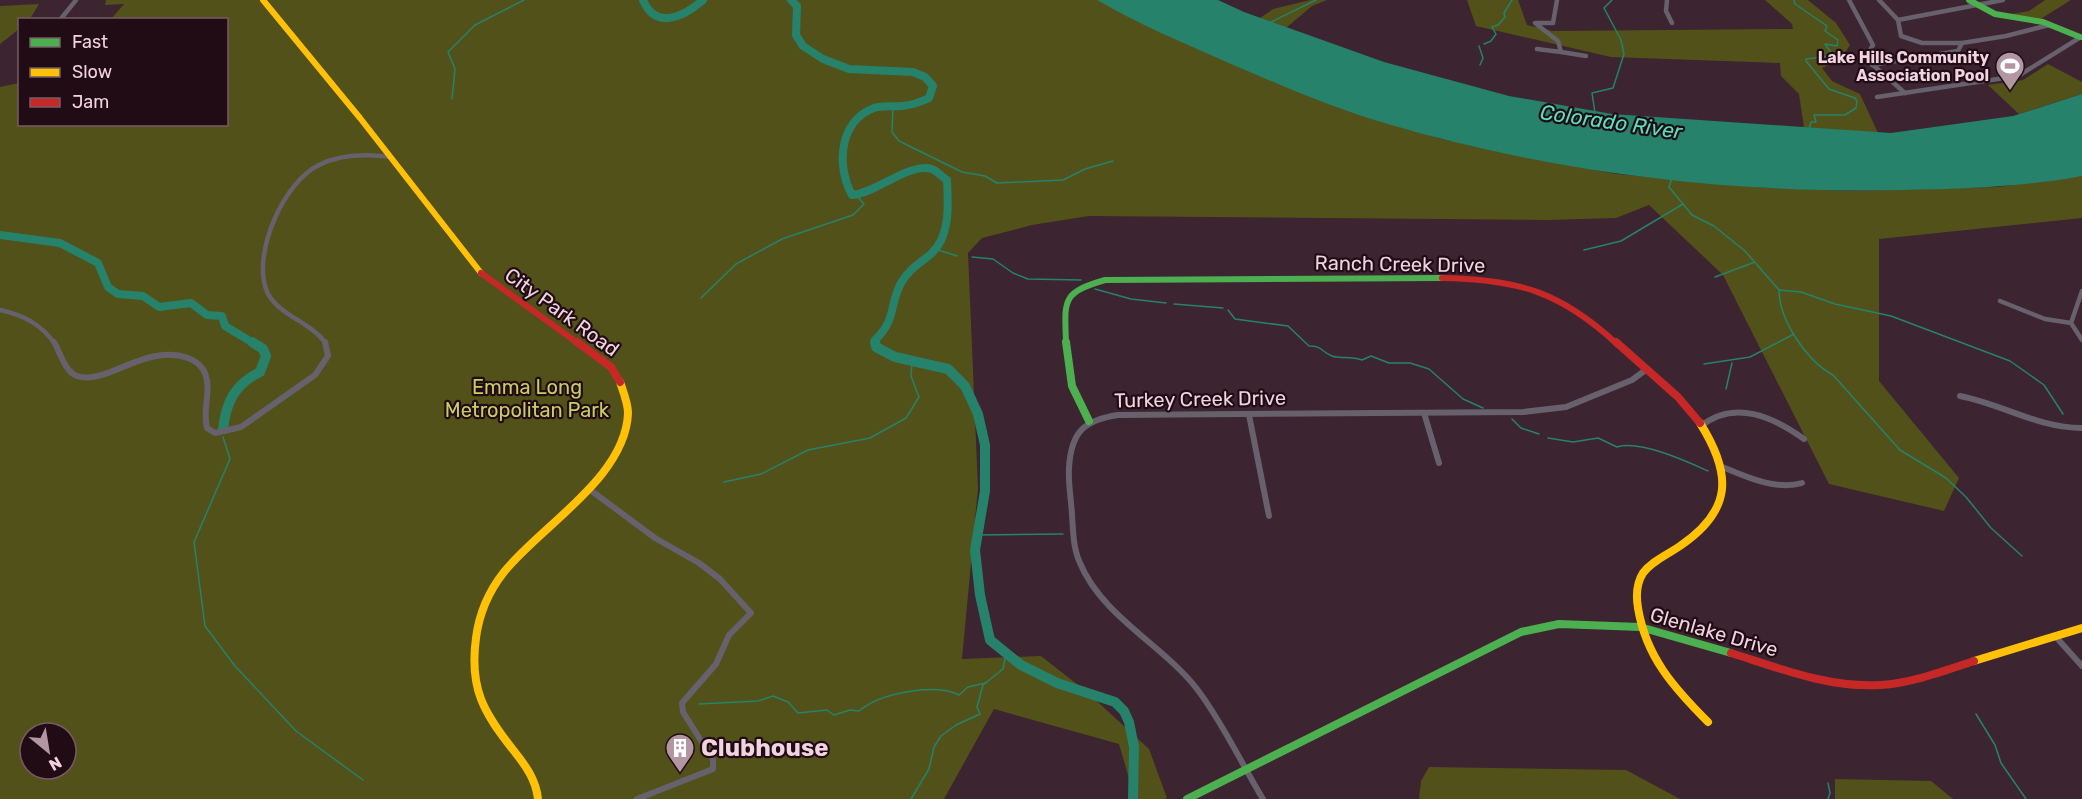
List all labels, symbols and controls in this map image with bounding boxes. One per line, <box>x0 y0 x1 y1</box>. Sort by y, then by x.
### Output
legend <box>18 18 228 126</box>
text: Fast <box>72 31 108 53</box>
place label: Lake Hills Community Association Pool <box>1818 48 1989 85</box>
sports icon: Lake Hills Community Association Pool <box>1994 50 2026 92</box>
text: Slow <box>72 61 112 83</box>
text: Jam <box>72 91 109 113</box>
water label: Colorado River <box>1539 99 1685 144</box>
street label: Ranch Creek Drive <box>1314 251 1486 277</box>
street label: City Park Road <box>500 263 624 361</box>
park label: Emma Long Metropolitan Park <box>445 375 610 422</box>
street label: Turkey Creek Drive <box>1114 386 1286 412</box>
street label: Glenlake Drive <box>1647 602 1781 662</box>
north arrow <box>18 721 78 781</box>
building icon: Clubhouse <box>664 732 696 774</box>
place label: Clubhouse <box>701 734 828 762</box>
text: N <box>46 752 65 775</box>

